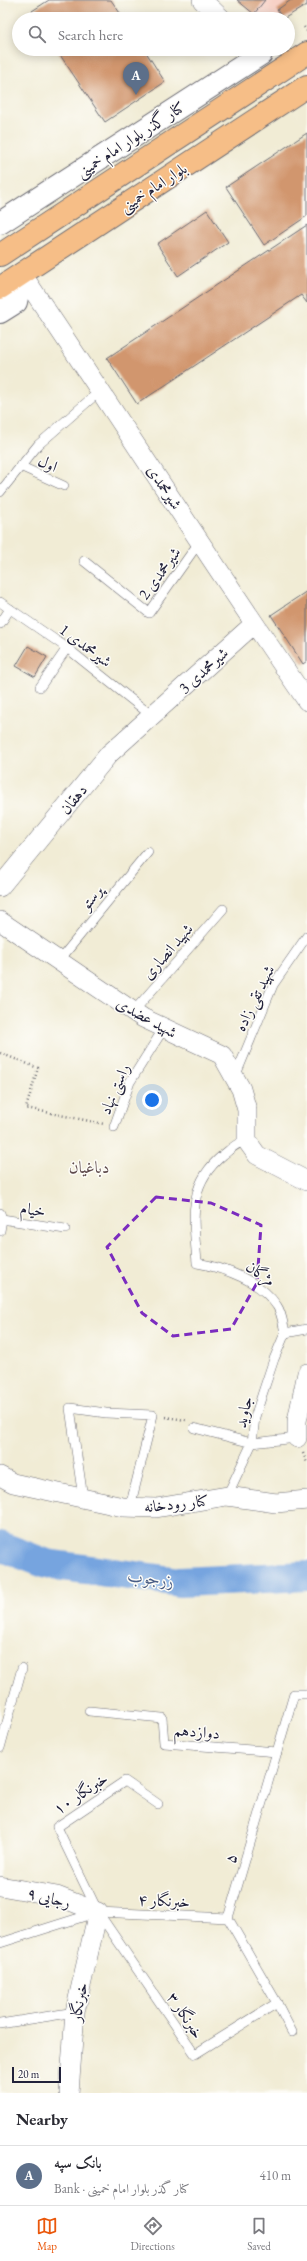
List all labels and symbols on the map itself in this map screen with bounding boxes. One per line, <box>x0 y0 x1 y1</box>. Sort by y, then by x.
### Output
pin: A <box>123 62 149 95</box>
street label: کنار گذر بلوار امام خمینی <box>71 96 191 186</box>
street label: بلوار امام خمینی <box>116 158 193 220</box>
street label: اول <box>35 450 61 477</box>
street label: شیرمحمدی <box>142 461 187 514</box>
street label: شیرمحمدی 2 <box>133 543 186 604</box>
street label: شیرمحمدی 1 <box>55 619 116 672</box>
street label: شیرمحمدی 3 <box>174 642 233 698</box>
street label: دهقان <box>55 780 92 819</box>
street label: پرستو <box>74 879 109 916</box>
street label: شهید انصاری <box>137 919 198 984</box>
street label: شهید تقی زاده <box>229 962 280 1035</box>
street label: شهید عضدی <box>113 992 181 1043</box>
street label: راستی نهاد <box>94 1061 135 1118</box>
your location <box>142 1090 162 1110</box>
district label: دباغیان <box>69 1156 109 1178</box>
street label: خیام <box>18 1197 47 1226</box>
street label: مژگان <box>241 1256 280 1292</box>
street label: جاوید <box>230 1395 257 1430</box>
street label: کنار رودخانه <box>143 1490 209 1517</box>
water label: زرجوب <box>127 1564 175 1592</box>
street label: دوازدهم <box>173 1719 221 1749</box>
street label: خبرنگار ۱۰ <box>49 1768 112 1819</box>
street label: ۵ <box>219 1851 242 1866</box>
street label: رجایی ۹ <box>25 1882 73 1913</box>
street label: خبرنگار ۴ <box>137 1889 190 1912</box>
street label: خبرنگار <box>64 1981 92 2025</box>
street label: خبرنگار ۳ <box>162 1988 209 2043</box>
scale bar <box>12 2065 61 2084</box>

